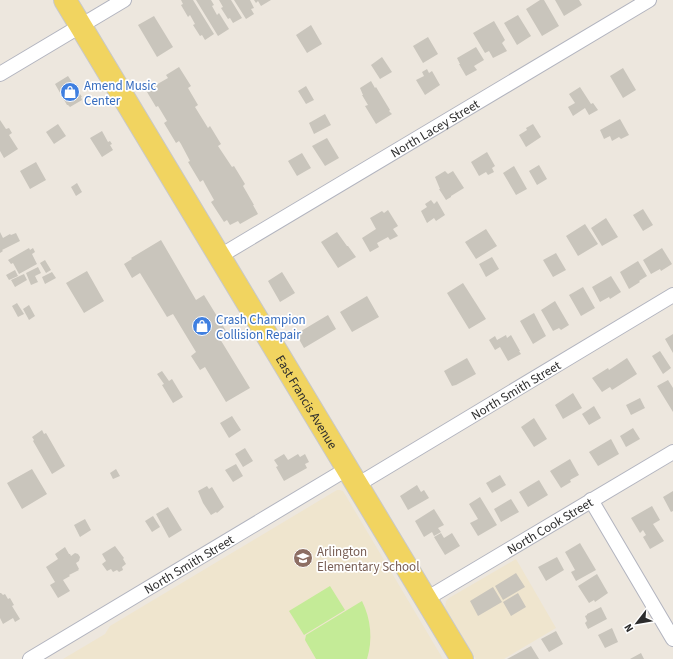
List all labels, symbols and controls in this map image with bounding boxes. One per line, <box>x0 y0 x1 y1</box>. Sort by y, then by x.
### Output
place label: Amend Music Center <box>84 77 156 110</box>
shop icon: Amend Music Center <box>59 81 81 103</box>
street label: North Lacey Street <box>387 95 483 162</box>
place label: Crash Champion Collision Repair <box>216 311 306 344</box>
shop icon: Crash Champion Collision Repair <box>191 315 213 337</box>
street label: East Francis Avenue <box>271 352 341 453</box>
street label: North Smith Street <box>468 356 565 424</box>
street label: North Cook Street <box>504 493 597 559</box>
street label: North Smith Street <box>141 531 238 599</box>
place label: Arlington Elementary School <box>317 543 419 576</box>
school or university icon: Arlington Elementary School <box>292 547 314 569</box>
north arrow <box>617 603 657 643</box>
text: N <box>621 621 637 635</box>

